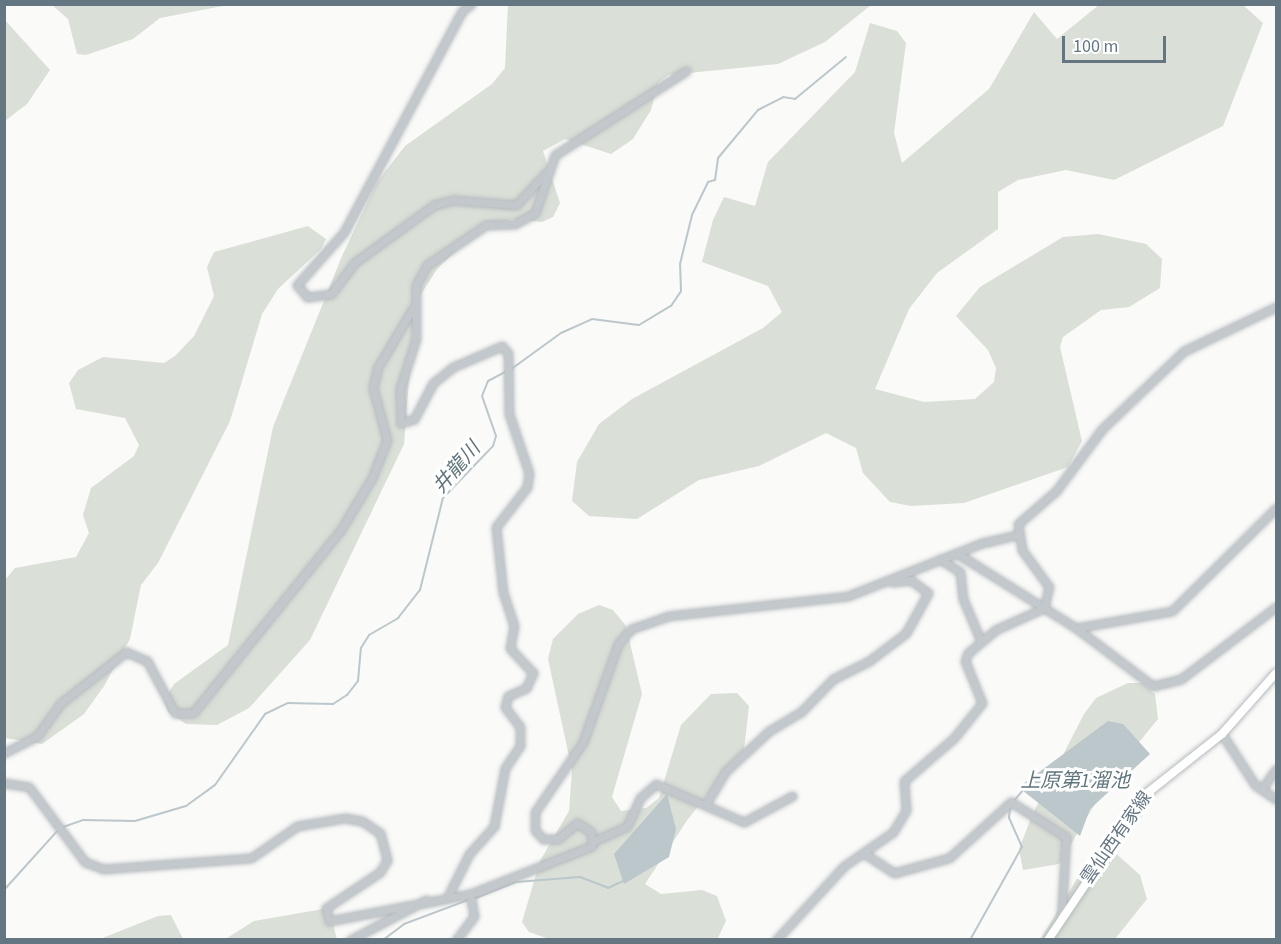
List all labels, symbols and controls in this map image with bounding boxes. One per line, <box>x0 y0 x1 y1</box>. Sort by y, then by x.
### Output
scale bar <box>1065 24 1168 62</box>
text: 100 m <box>1073 34 1118 59</box>
water label: 井龍川 <box>428 437 486 499</box>
water label: 上原第1溜池 <box>1020 769 1130 793</box>
street label: 雲仙西有家線 <box>1077 788 1157 888</box>

